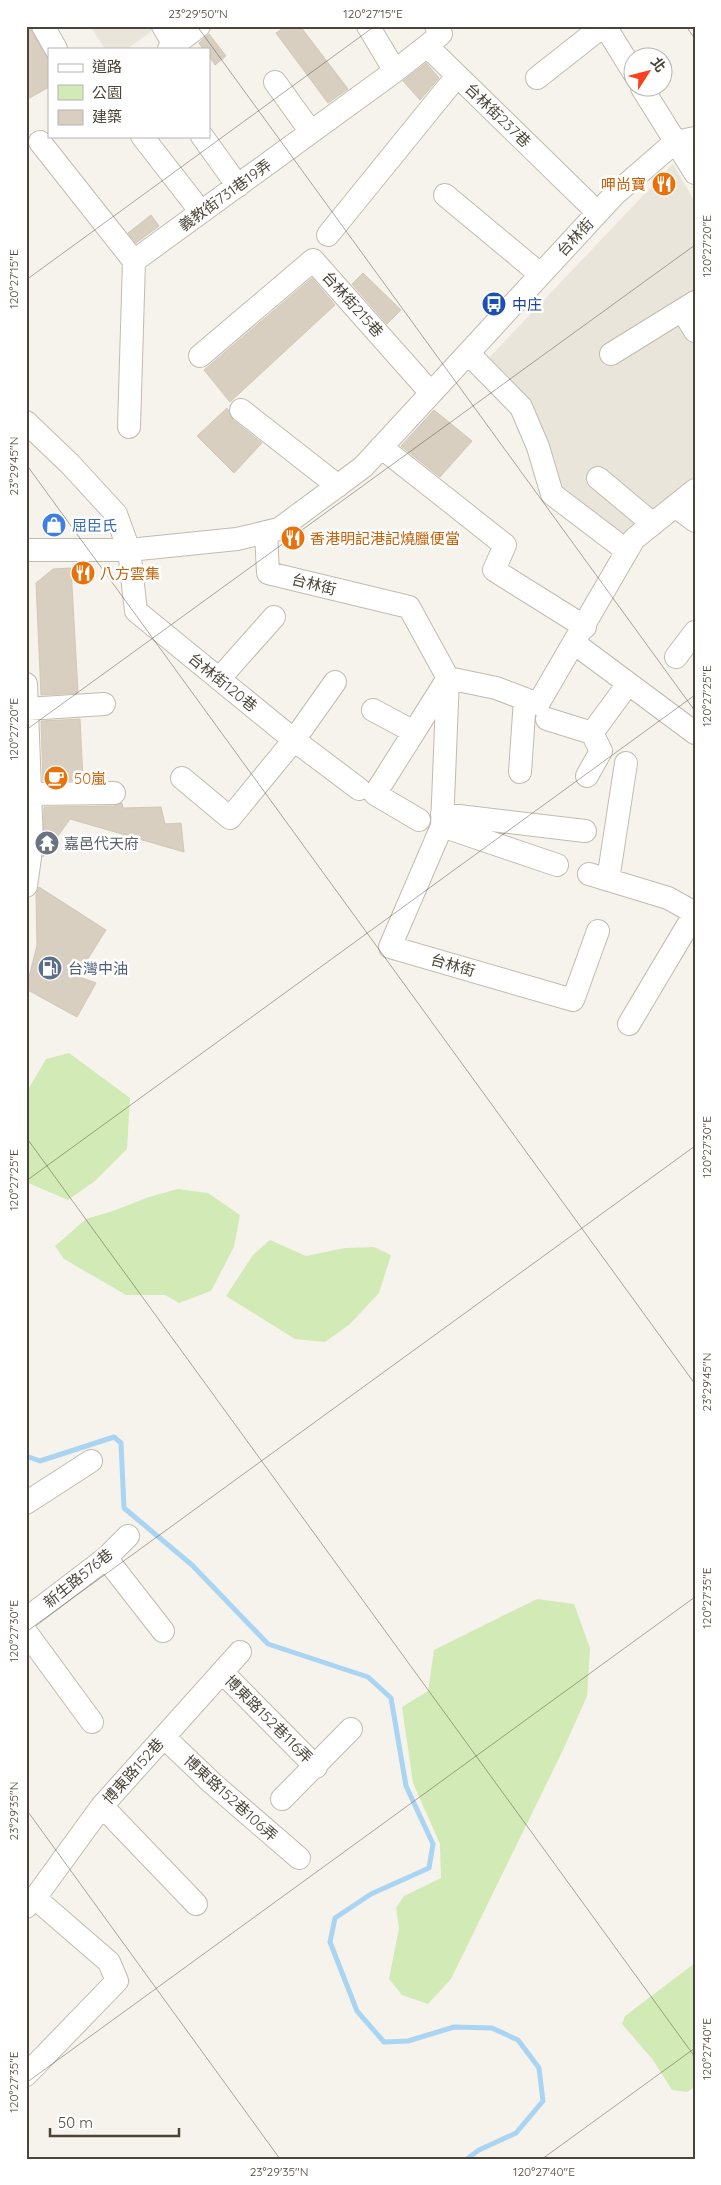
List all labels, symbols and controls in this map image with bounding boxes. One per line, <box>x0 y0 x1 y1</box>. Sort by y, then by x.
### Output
text: 23°29'50"N <box>168 6 228 21</box>
text: 120°27'15"E <box>343 6 403 21</box>
legend <box>48 48 210 138</box>
north arrow <box>624 48 674 98</box>
text: 北 <box>647 53 670 75</box>
text: 道路 <box>92 57 122 76</box>
street label: 台林街237巷 <box>461 79 535 151</box>
text: 公園 <box>92 83 122 102</box>
text: 建築 <box>92 107 122 126</box>
street label: 義教街731巷19弄 <box>175 155 275 235</box>
restaurant icon: 呷尚寶 <box>651 171 677 197</box>
place label: 呷尚寶 <box>601 175 646 194</box>
street label: 台林街 <box>553 214 597 260</box>
text: 120°27'20"E <box>699 215 714 277</box>
text: 120°27'15"E <box>6 249 21 309</box>
street label: 台林街215巷 <box>318 267 388 341</box>
bus stop icon: 中庄 <box>481 291 507 317</box>
place label: 中庄 <box>512 295 542 314</box>
text: 23°29'45"N <box>6 437 21 495</box>
shop icon: 屈臣氏 <box>41 512 67 538</box>
place label: 屈臣氏 <box>72 516 117 535</box>
restaurant icon: 香港明記港記燒臘便當 <box>280 525 306 551</box>
place label: 香港明記港記燒臘便當 <box>310 529 460 548</box>
restaurant icon: 八方雲集 <box>70 560 96 586</box>
place label: 八方雲集 <box>100 564 160 583</box>
street label: 台林街 <box>290 569 338 599</box>
street label: 台林街120巷 <box>185 649 261 715</box>
text: 120°27'25"E <box>699 665 714 727</box>
text: 120°27'20"E <box>6 698 21 760</box>
cafe icon: 50嵐 <box>43 765 69 791</box>
place label: 50嵐 <box>74 769 106 788</box>
temple icon: 嘉邑代天府 <box>34 830 60 856</box>
place label: 嘉邑代天府 <box>64 834 139 853</box>
street label: 台林街 <box>429 950 477 980</box>
fuel station icon: 台灣中油 <box>37 955 63 981</box>
place label: 台灣中油 <box>68 959 128 978</box>
text: 120°27'30"E <box>699 1116 714 1178</box>
text: 120°27'25"E <box>6 1149 21 1211</box>
text: 23°29'45"N <box>699 1353 714 1411</box>
street label: 新生路576巷 <box>40 1544 116 1612</box>
text: 120°27'35"E <box>699 1567 714 1629</box>
text: 120°27'30"E <box>6 1600 21 1662</box>
street label: 博東路152巷116弄 <box>221 1671 317 1767</box>
street label: 博東路152巷 <box>98 1734 168 1808</box>
street label: 博東路152巷106弄 <box>180 1751 282 1845</box>
text: 23°29'35"N <box>6 1782 21 1840</box>
text: 120°27'40"E <box>699 2018 714 2080</box>
text: 120°27'35"E <box>6 2051 21 2113</box>
scale bar <box>50 2105 179 2137</box>
text: 50 m <box>58 2113 93 2132</box>
text: 23°29'35"N <box>250 2164 308 2179</box>
text: 120°27'40"E <box>513 2164 575 2179</box>

